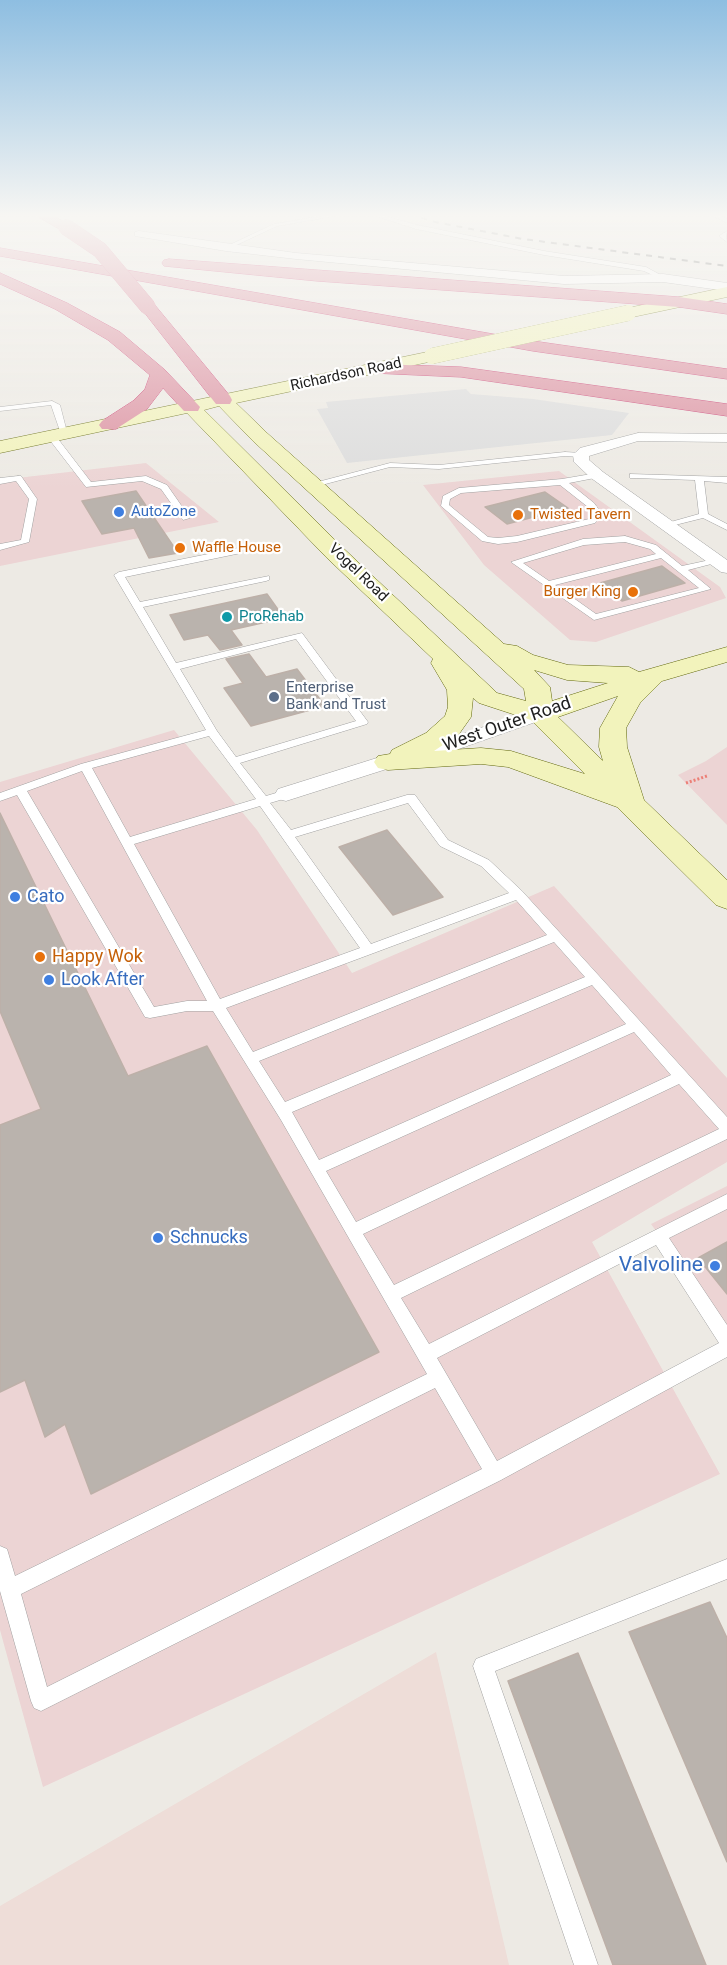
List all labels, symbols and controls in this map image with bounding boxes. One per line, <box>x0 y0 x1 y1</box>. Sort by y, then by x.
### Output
street label: Richardson Road <box>289 354 403 396</box>
place label: AutoZone <box>131 503 196 521</box>
marker: AutoZone <box>112 505 126 519</box>
place label: Twisted Tavern <box>530 506 631 524</box>
marker: Twisted Tavern <box>511 508 525 522</box>
place label: Waffle House <box>192 539 281 557</box>
street label: Vogel Road <box>324 540 392 606</box>
marker: Waffle House <box>173 541 187 555</box>
place label: Burger King <box>543 583 621 601</box>
marker: Burger King <box>626 585 640 599</box>
place label: ProRehab <box>239 608 304 626</box>
marker: ProRehab <box>220 610 234 624</box>
place label: Enterprise Bank and Trust <box>286 679 386 714</box>
marker: Enterprise Bank and Trust <box>267 690 281 704</box>
street label: West Outer Road <box>440 693 574 757</box>
place label: Cato <box>27 886 64 908</box>
marker: Cato <box>8 890 22 904</box>
place label: Happy Wok <box>52 946 143 968</box>
marker: Happy Wok <box>33 950 47 964</box>
place label: Look After <box>61 969 144 991</box>
marker: Look After <box>42 973 56 987</box>
place label: Schnucks <box>170 1227 248 1249</box>
marker: Schnucks <box>151 1231 165 1245</box>
place label: Valvoline <box>619 1253 703 1279</box>
marker: Valvoline <box>708 1259 722 1273</box>

